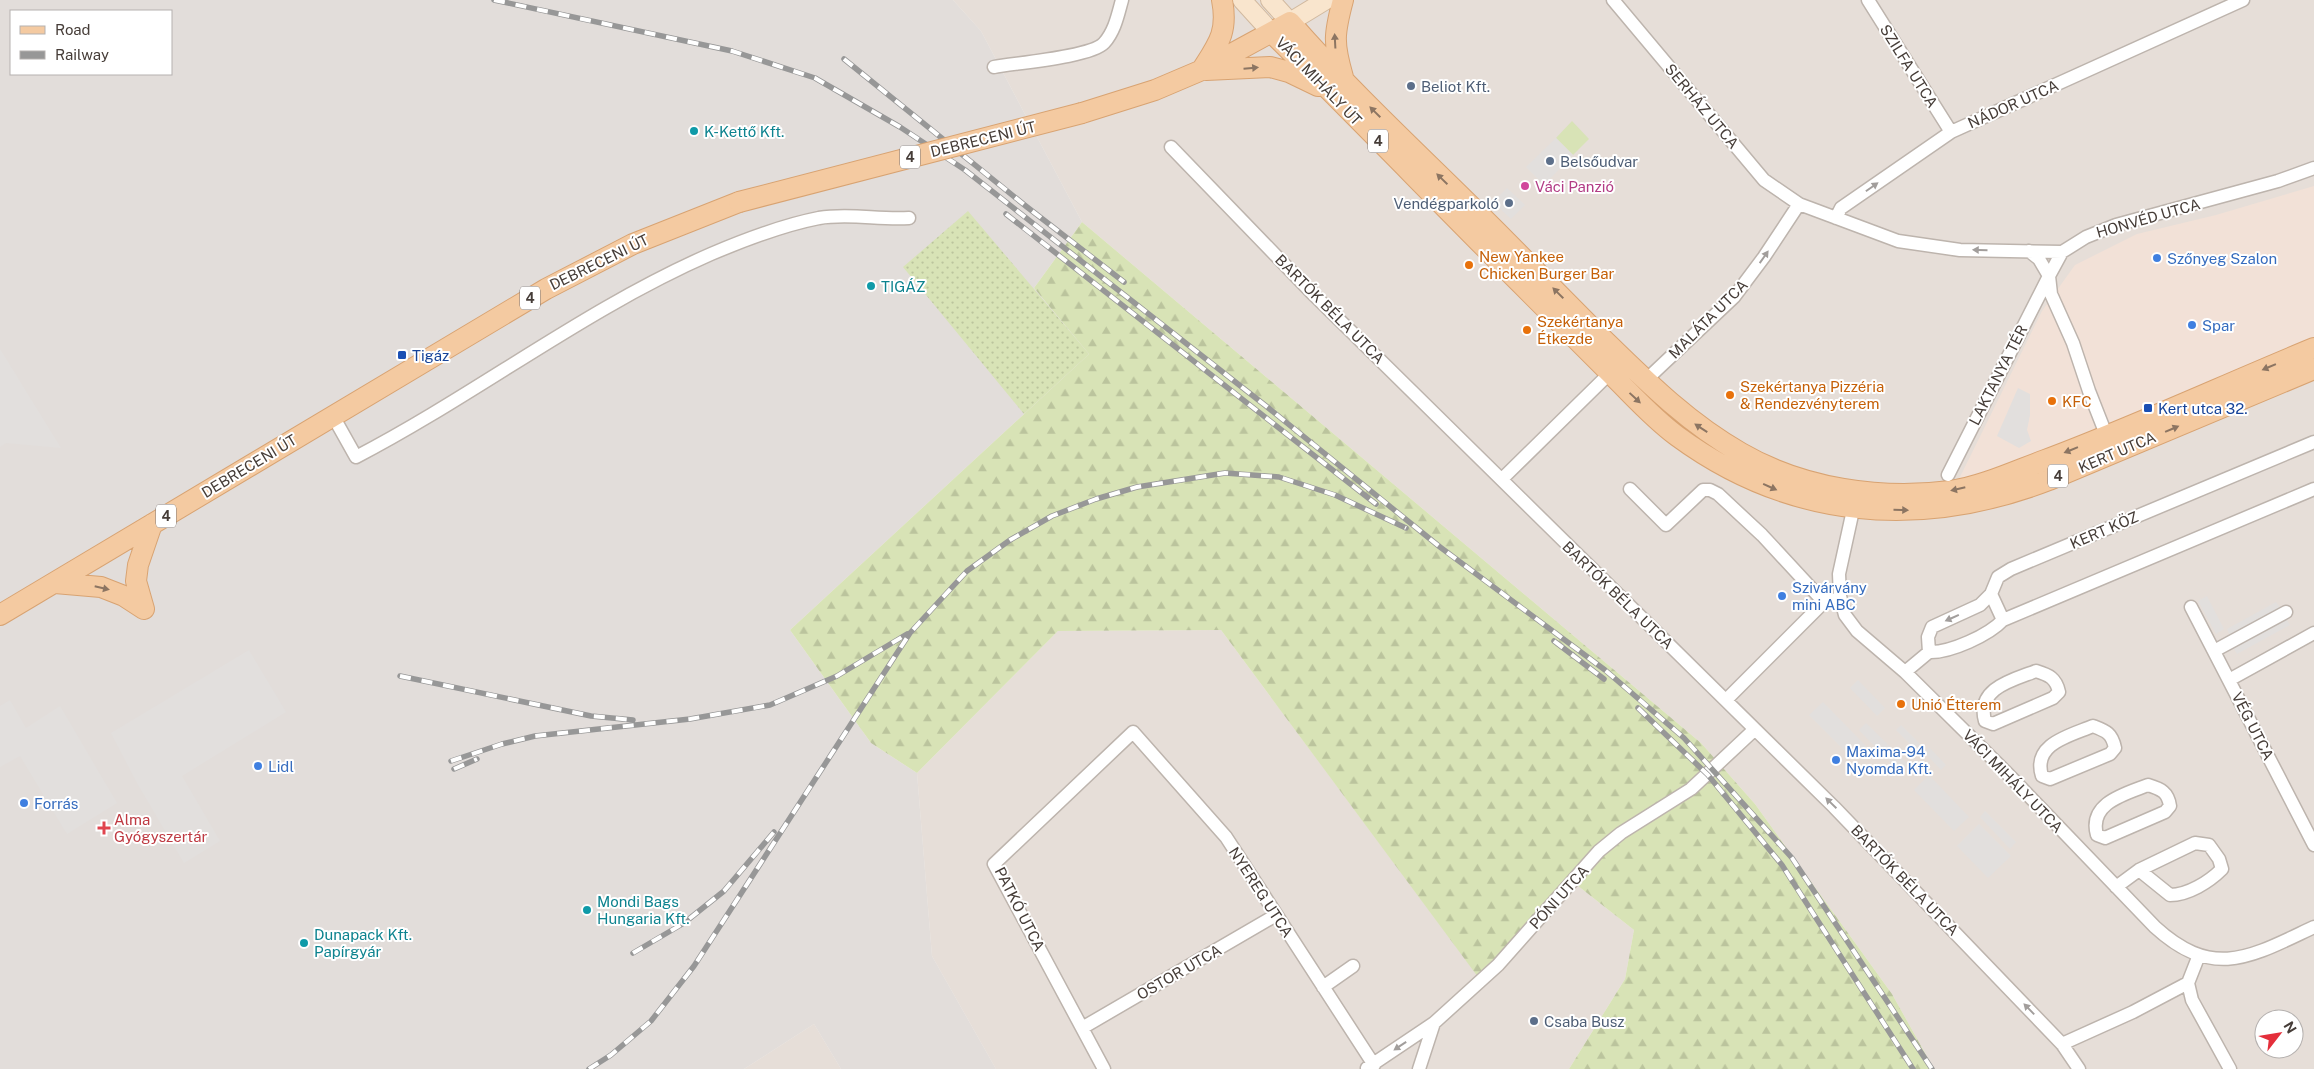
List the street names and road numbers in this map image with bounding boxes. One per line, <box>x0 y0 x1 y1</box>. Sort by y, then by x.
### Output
street label: SZILFA UTCA <box>1877 21 1941 111</box>
street label: VÁCI MIHÁLY ÚT <box>1273 33 1366 129</box>
street label: SERHÁZ UTCA <box>1662 60 1743 152</box>
street label: NÁDOR UTCA <box>1965 76 2061 132</box>
street label: DEBRECENI ÚT <box>928 117 1037 160</box>
road number: 4 <box>1368 130 1388 152</box>
road number: 4 <box>900 146 920 168</box>
street label: HONVÉD UTCA <box>2094 195 2202 241</box>
street label: DEBRECENI ÚT <box>546 230 651 293</box>
street label: BARTÓK BÉLA UTCA <box>1272 250 1389 367</box>
street label: MALÁTA UTCA <box>1665 276 1751 362</box>
road number: 4 <box>520 286 540 310</box>
street label: LAKTANYA TÉR <box>1965 322 2031 428</box>
street label: KERT UTCA <box>2076 428 2159 476</box>
street label: DEBRECENI ÚT <box>198 430 300 501</box>
road number: 4 <box>2048 464 2068 488</box>
road number: 4 <box>156 504 176 528</box>
street label: KERT KÖZ <box>2067 507 2141 552</box>
street label: BARTÓK BÉLA UTCA <box>1559 537 1678 652</box>
street label: VÉG UTCA <box>2229 689 2278 763</box>
street label: VÁCI MIHÁLY UTCA <box>1960 726 2067 836</box>
street label: BARTÓK BÉLA UTCA <box>1848 820 1963 939</box>
street label: NYEREG UTCA <box>1226 844 1297 941</box>
street label: PÓNI UTCA <box>1525 861 1592 932</box>
street label: PATKÓ UTCA <box>992 864 1049 954</box>
street label: OSTOR UTCA <box>1134 941 1224 1003</box>

